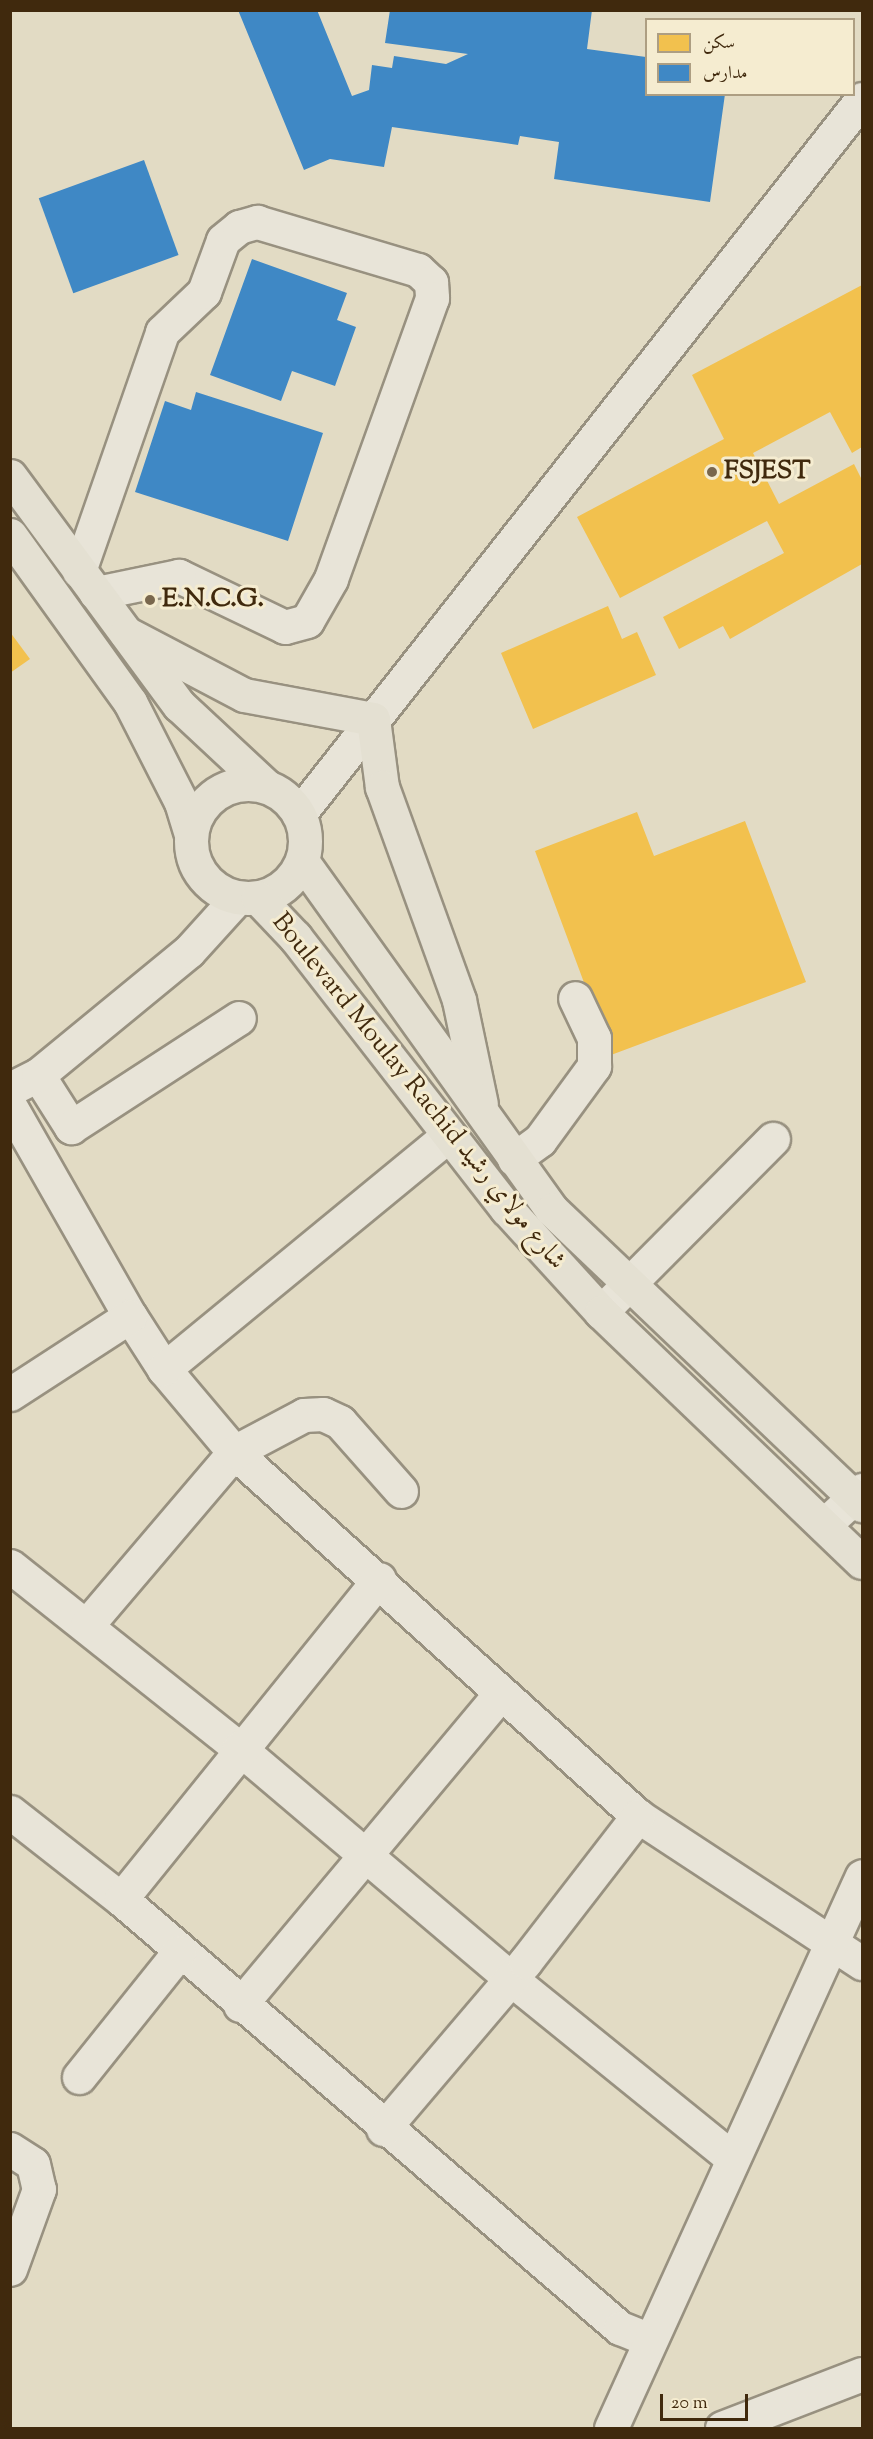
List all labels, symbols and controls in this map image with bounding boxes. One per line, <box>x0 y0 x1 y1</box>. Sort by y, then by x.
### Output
legend <box>645 18 855 96</box>
text: سكن <box>703 31 735 57</box>
text: مدارس <box>703 61 747 87</box>
place label: FSJEST <box>724 456 811 488</box>
marker: FSJEST <box>705 465 719 479</box>
place label: E.N.C.G. <box>162 584 264 616</box>
marker: E.N.C.G. <box>143 593 157 607</box>
street label: Boulevard Moulay Rachid شارع مولاي رشيد <box>264 907 572 1277</box>
scale bar <box>663 2382 752 2420</box>
text: 20 m <box>671 2391 708 2417</box>

